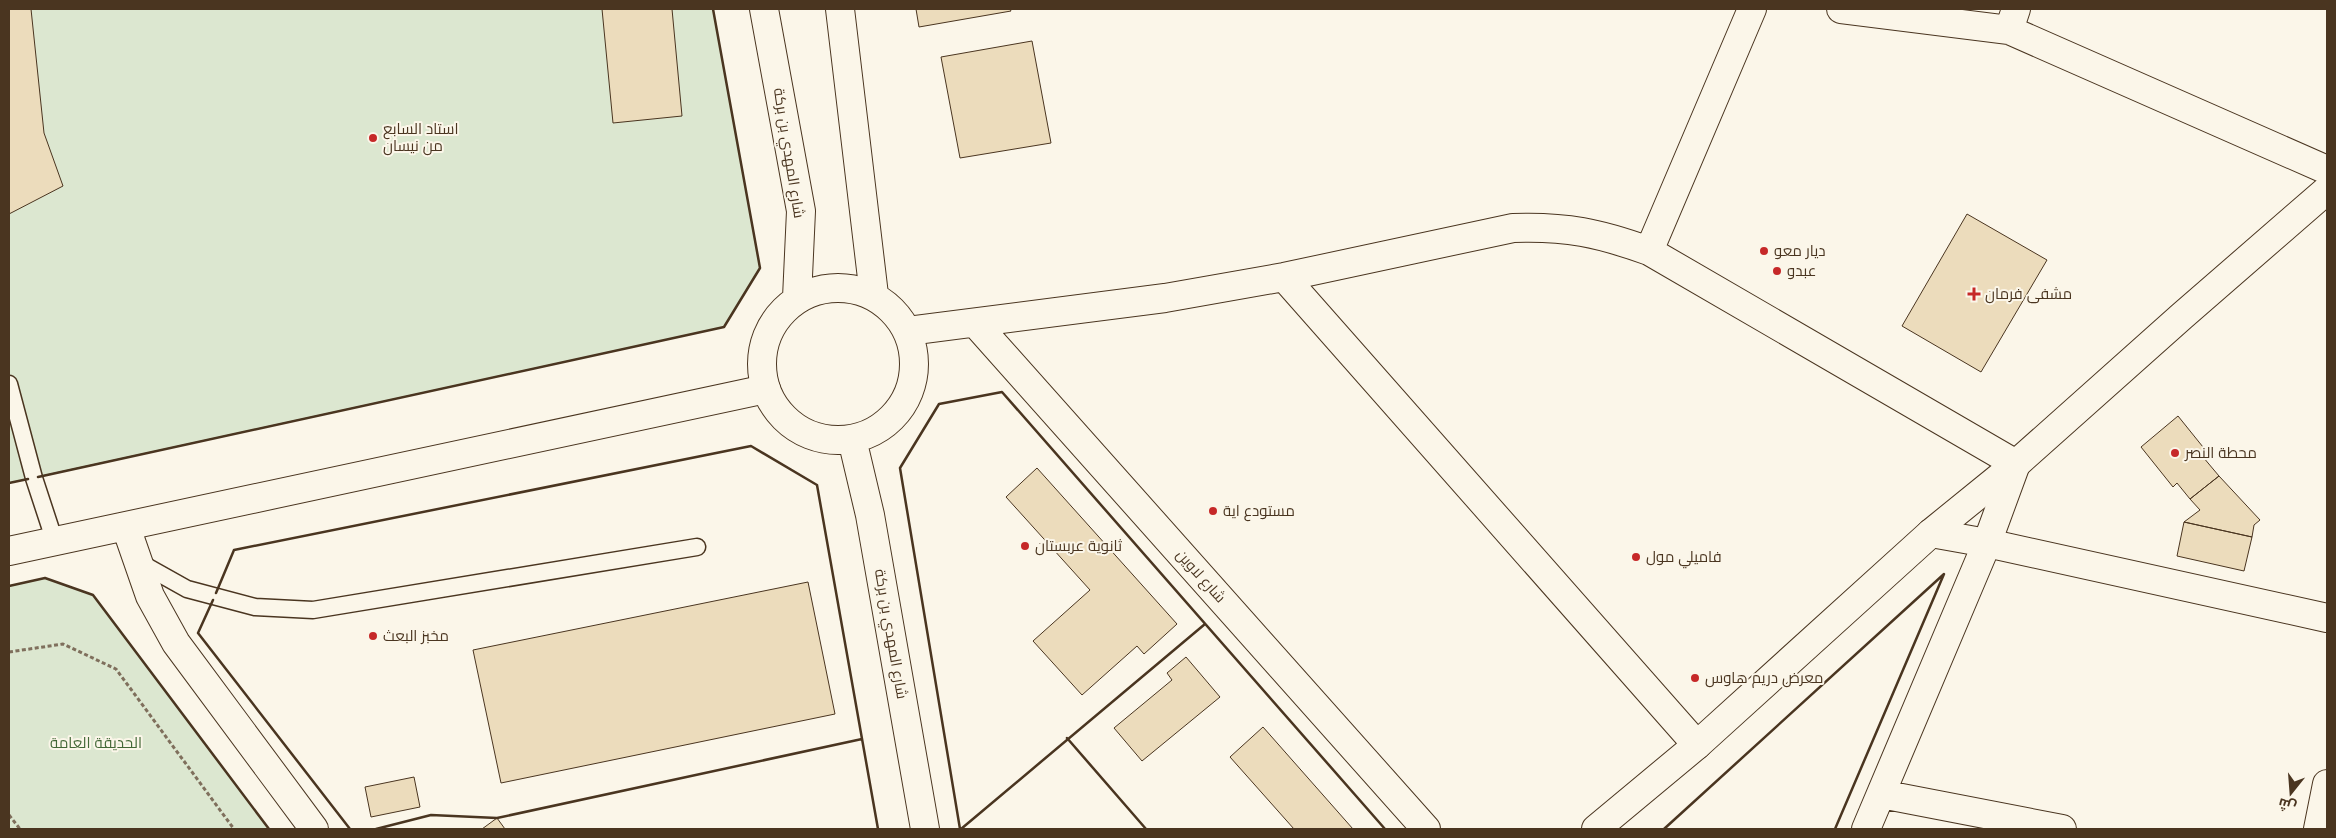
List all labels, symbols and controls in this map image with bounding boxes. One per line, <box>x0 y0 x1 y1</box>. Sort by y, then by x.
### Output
street label: شارع المهدي بن بركة <box>767 86 809 220</box>
place label: استاد السابع من نيسان <box>383 119 458 156</box>
marker: استاد السابع من نيسان <box>367 132 379 144</box>
place label: ديار معو <box>1774 241 1825 261</box>
marker: ديار معو <box>1758 245 1770 257</box>
place label: عبدو <box>1787 261 1817 281</box>
marker: عبدو <box>1771 265 1783 277</box>
place label: مشفى فرمان <box>1985 284 2072 304</box>
marker: مشفى فرمان <box>1967 287 1981 301</box>
place label: محطة النصر <box>2184 443 2257 463</box>
marker: محطة النصر <box>2169 447 2181 459</box>
place label: مستودع اية <box>1223 501 1295 522</box>
marker: مستودع اية <box>1207 505 1219 517</box>
place label: ثانوية عربستان <box>1035 536 1122 556</box>
marker: ثانوية عربستان <box>1019 540 1031 552</box>
street label: شارع لاوين <box>1171 545 1230 608</box>
place label: فاميلي مول <box>1646 547 1722 569</box>
marker: فاميلي مول <box>1630 551 1642 563</box>
street label: شارع المهدي بن بركة <box>868 567 912 701</box>
place label: مخبز البعث <box>383 626 449 646</box>
marker: مخبز البعث <box>367 630 379 642</box>
place label: معرض دريم هاوس <box>1705 668 1824 688</box>
marker: معرض دريم هاوس <box>1689 672 1701 684</box>
park label: الحديقة العامة <box>50 733 142 753</box>
north arrow <box>2266 768 2316 818</box>
text: ش <box>2276 794 2298 817</box>

